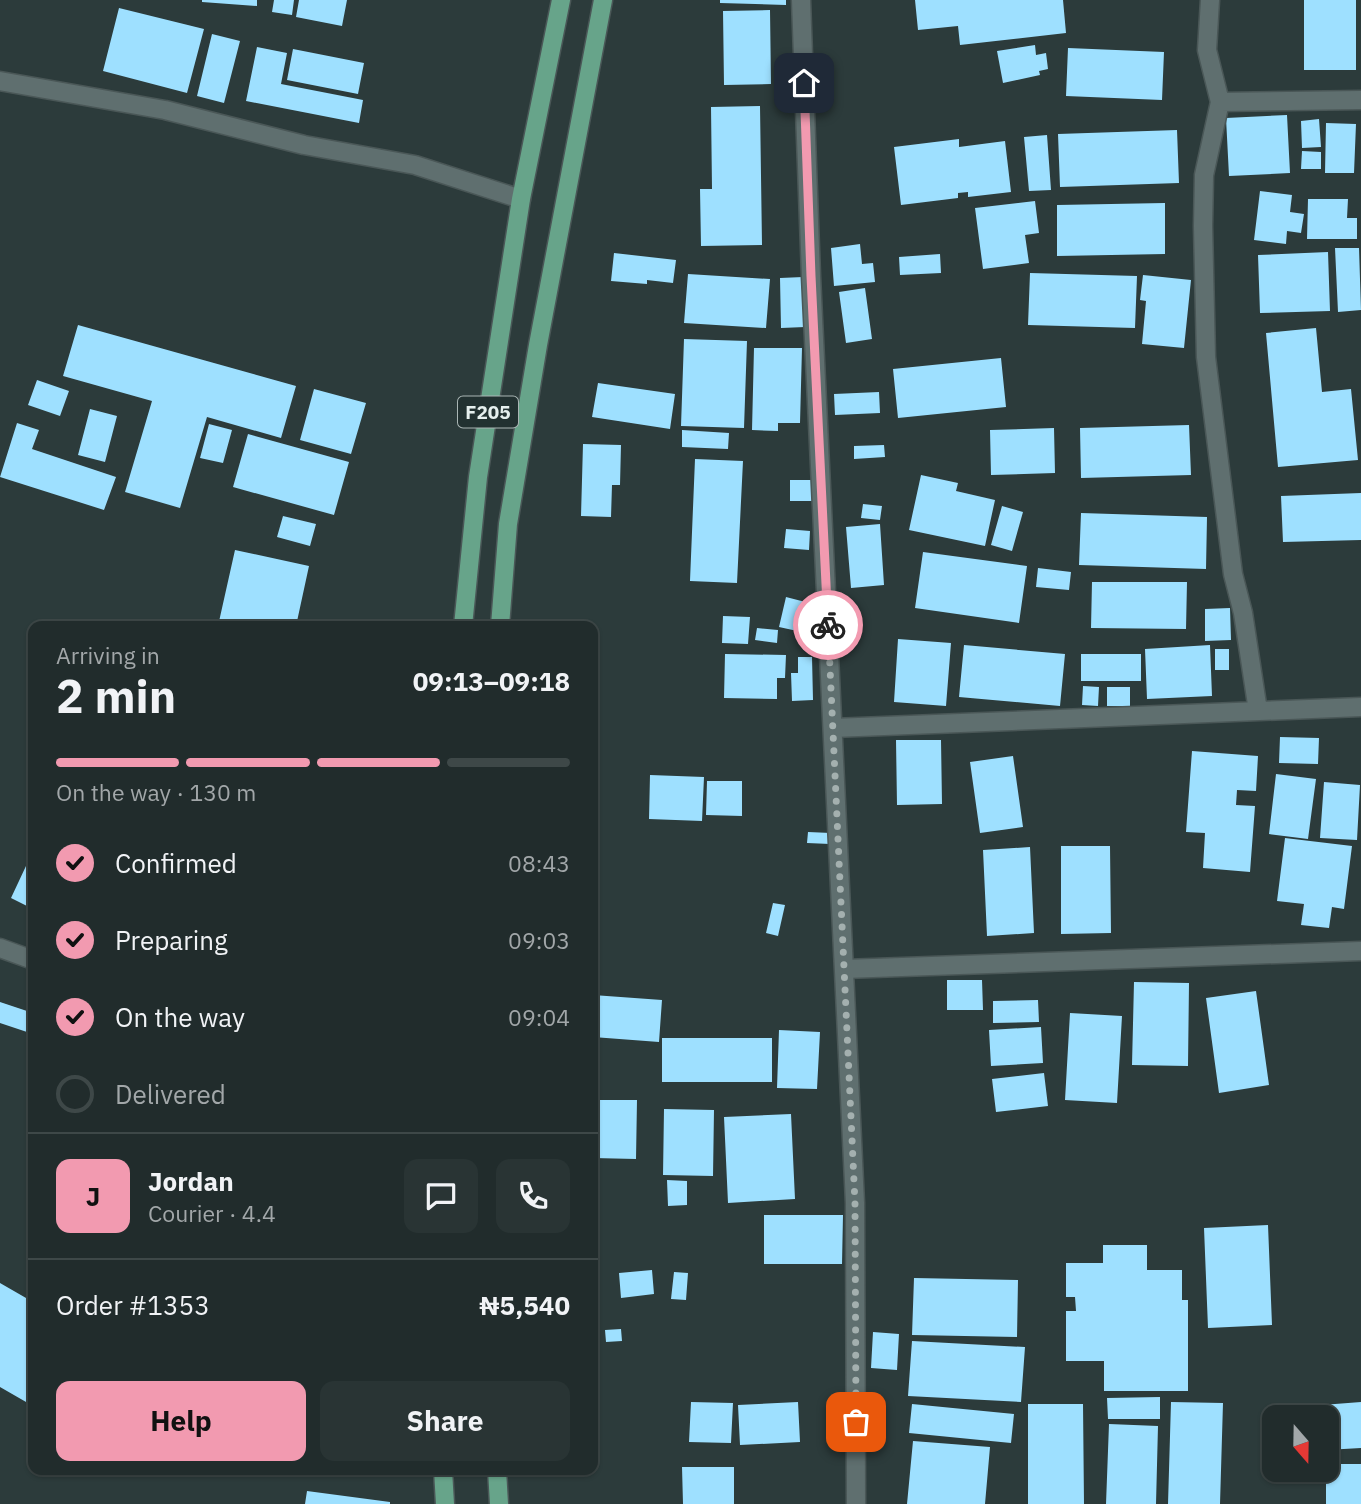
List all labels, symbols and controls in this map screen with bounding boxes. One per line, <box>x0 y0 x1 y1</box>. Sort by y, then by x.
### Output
pin <box>774 53 834 113</box>
icon: home <box>785 64 823 102</box>
road number: F205 <box>458 396 518 428</box>
courier <box>793 590 863 660</box>
icon: bike <box>809 606 847 644</box>
text: Arriving in <box>56 640 160 670</box>
text: 09:13–09:18 <box>413 664 570 698</box>
text: 2 min <box>56 666 176 726</box>
text: On the way · 130 m <box>56 777 256 807</box>
icon: check <box>56 844 94 882</box>
text: Confirmed <box>115 846 237 880</box>
text: 08:43 <box>508 848 570 878</box>
icon: check <box>56 921 94 959</box>
text: Preparing <box>115 923 228 957</box>
text: 09:03 <box>508 925 570 955</box>
icon: check <box>56 998 94 1036</box>
text: On the way <box>115 1000 245 1034</box>
text: 09:04 <box>508 1002 570 1032</box>
text: Delivered <box>115 1077 226 1111</box>
button: chat <box>404 1159 478 1233</box>
button: phone <box>496 1159 570 1233</box>
text: Jordan <box>148 1164 234 1198</box>
text: J <box>86 1179 100 1213</box>
text: Courier · 4.4 <box>148 1198 276 1228</box>
text: Order #1353 <box>56 1288 210 1322</box>
text: ₦5,540 <box>479 1288 570 1322</box>
button: Help <box>56 1381 306 1461</box>
button: Share <box>320 1381 570 1461</box>
pin <box>826 1392 886 1452</box>
icon: bag <box>837 1403 875 1441</box>
north arrow <box>1262 1405 1339 1482</box>
map controls <box>1262 1405 1339 1482</box>

